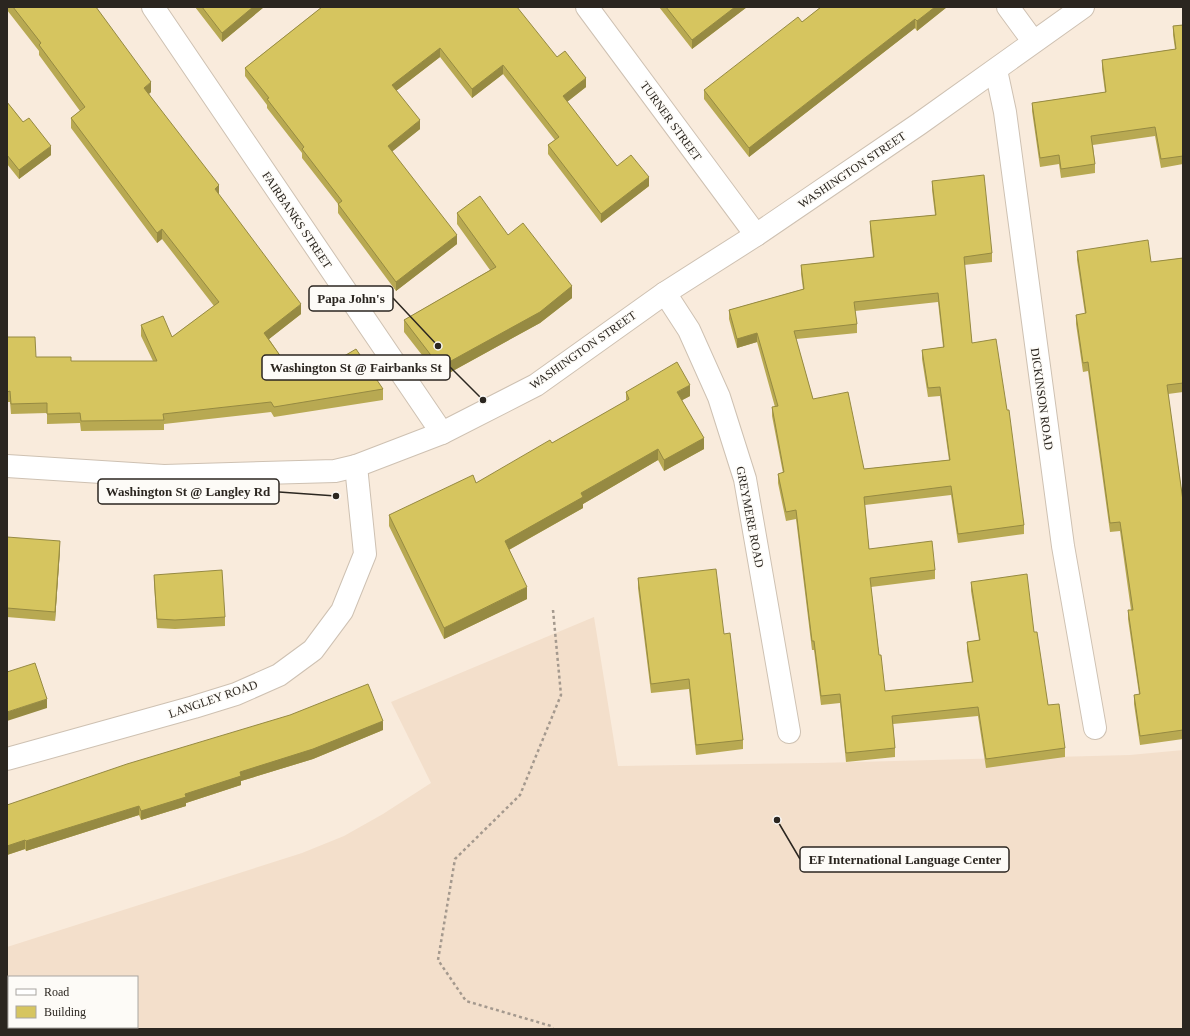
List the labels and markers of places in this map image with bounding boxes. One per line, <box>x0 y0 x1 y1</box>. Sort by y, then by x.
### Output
callout: Papa John's <box>309 286 393 311</box>
callout: Washington St @ Fairbanks St <box>262 355 450 380</box>
callout: Washington St @ Langley Rd <box>98 479 279 504</box>
callout: EF International Language Center <box>800 847 1009 872</box>

